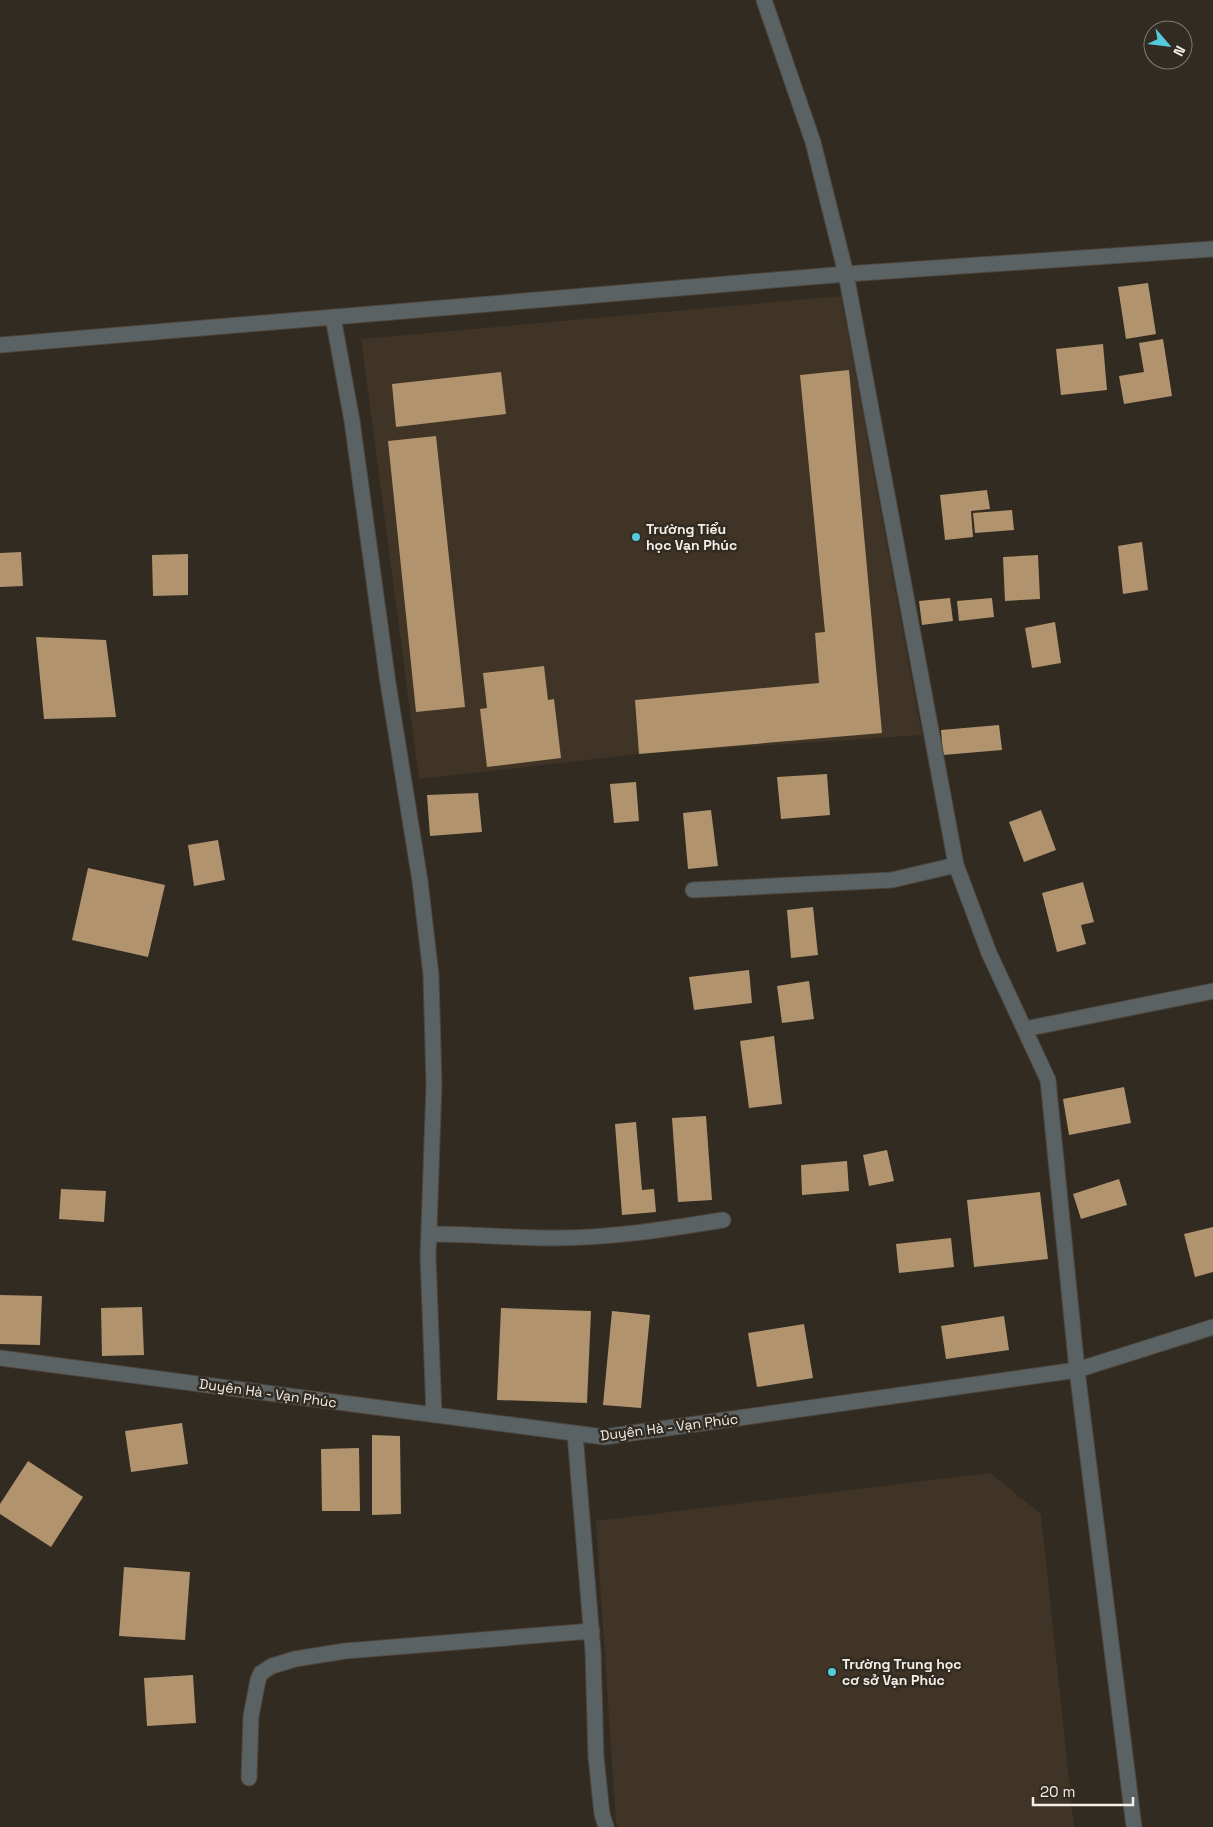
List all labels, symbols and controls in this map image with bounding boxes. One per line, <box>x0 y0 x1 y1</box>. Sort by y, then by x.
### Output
north arrow <box>1143 20 1193 70</box>
text: N <box>1169 43 1190 59</box>
place label: Trường Tiểu học Vạn Phúc <box>646 520 737 554</box>
marker: Trường Tiểu học Vạn Phúc <box>630 531 642 543</box>
street label: Duyên Hà - Vạn Phúc <box>198 1374 338 1412</box>
street label: Duyên Hà - Vạn Phúc <box>599 1410 739 1444</box>
place label: Trường Trung học cơ sở Vạn Phúc <box>842 1655 962 1689</box>
marker: Trường Trung học cơ sở Vạn Phúc <box>826 1666 838 1678</box>
scale bar <box>1033 1774 1133 1806</box>
text: 20 m <box>1040 1782 1075 1801</box>

